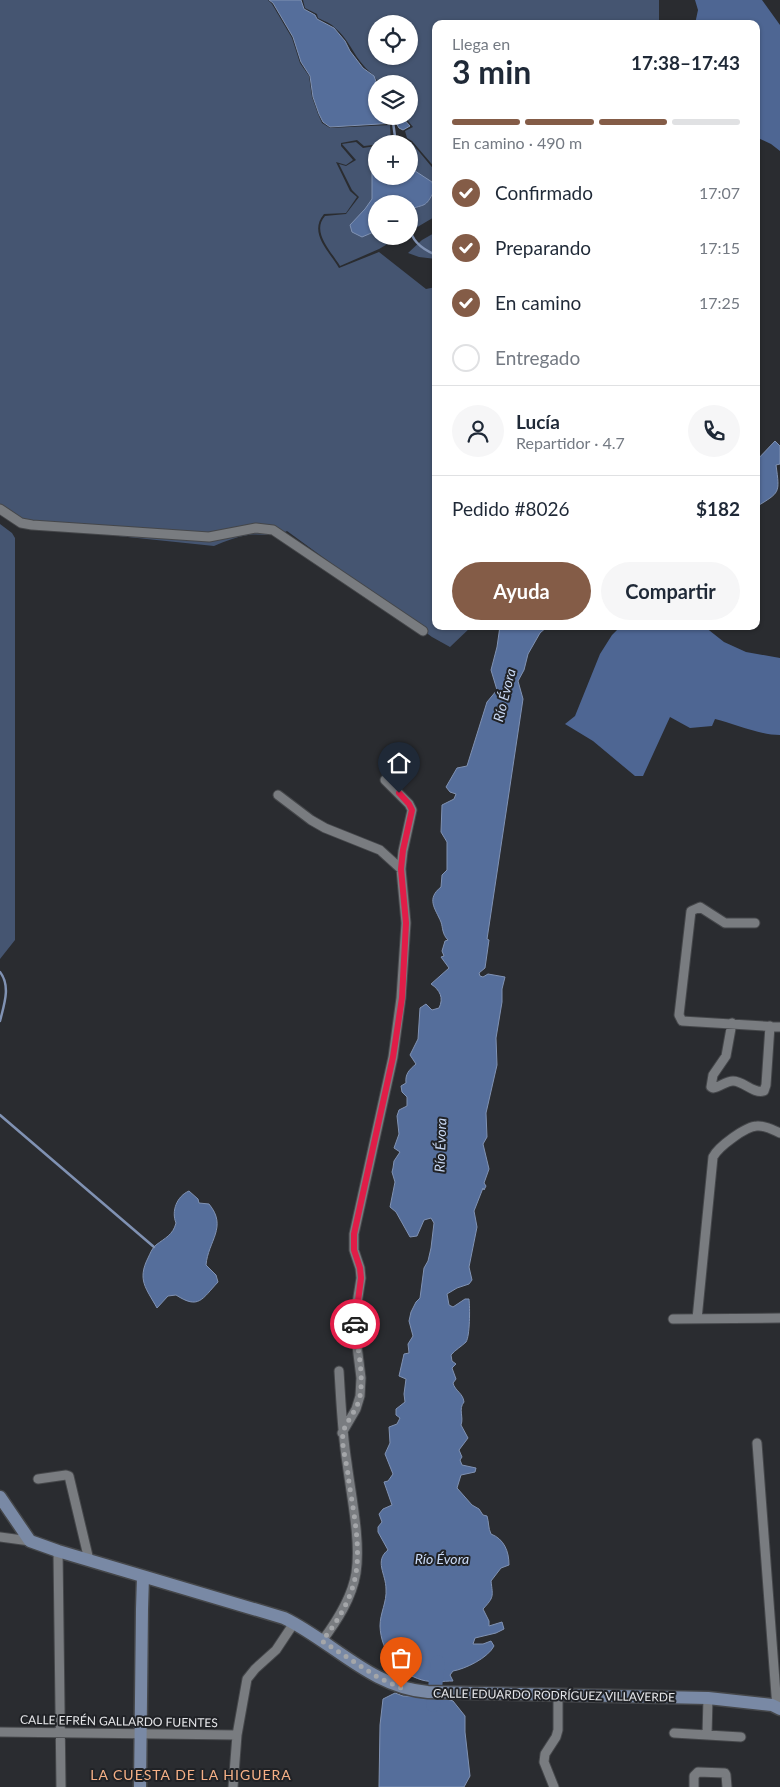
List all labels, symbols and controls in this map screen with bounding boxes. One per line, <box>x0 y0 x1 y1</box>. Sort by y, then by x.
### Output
map controls <box>368 15 418 245</box>
button: locate <box>368 15 418 65</box>
text: Llega en <box>452 34 510 53</box>
text: 17:38–17:43 <box>631 51 740 74</box>
text: 3 min <box>452 52 531 91</box>
button: layers <box>368 75 418 125</box>
text: En camino · 490 m <box>452 133 582 152</box>
button: + <box>368 135 418 185</box>
icon: check <box>452 179 480 207</box>
text: Confirmado <box>495 181 593 204</box>
text: 17:07 <box>699 183 740 202</box>
button: − <box>368 195 418 245</box>
icon: check <box>452 234 480 262</box>
text: Preparando <box>495 236 591 259</box>
text: 17:15 <box>699 238 740 257</box>
icon: check <box>452 289 480 317</box>
text: En camino <box>495 291 581 314</box>
text: 17:25 <box>699 293 740 312</box>
text: Entregado <box>495 346 580 369</box>
button: person <box>452 405 504 457</box>
button: phone <box>688 405 740 457</box>
text: Lucía <box>516 410 560 433</box>
text: Repartidor · 4.7 <box>516 433 625 452</box>
text: Pedido #8026 <box>452 497 570 520</box>
text: $182 <box>696 497 740 520</box>
button: Ayuda <box>452 562 591 620</box>
button: Compartir <box>601 562 740 620</box>
water label: Río Évora <box>489 667 519 723</box>
pin <box>378 742 420 793</box>
icon: home <box>385 749 413 777</box>
water label: Río Évora <box>431 1118 449 1172</box>
courier <box>330 1299 380 1349</box>
icon: car <box>341 1310 369 1338</box>
water label: Río Évora <box>415 1550 469 1567</box>
pin <box>380 1637 422 1688</box>
icon: bag <box>387 1644 415 1672</box>
street label: CALLE EDUARDO RODRÍGUEZ VILLAVERDE <box>433 1685 675 1705</box>
street label: CALLE EFRÉN GALLARDO FUENTES <box>20 1712 218 1730</box>
district label: LA CUESTA DE LA HIGUERA <box>90 1766 292 1783</box>

